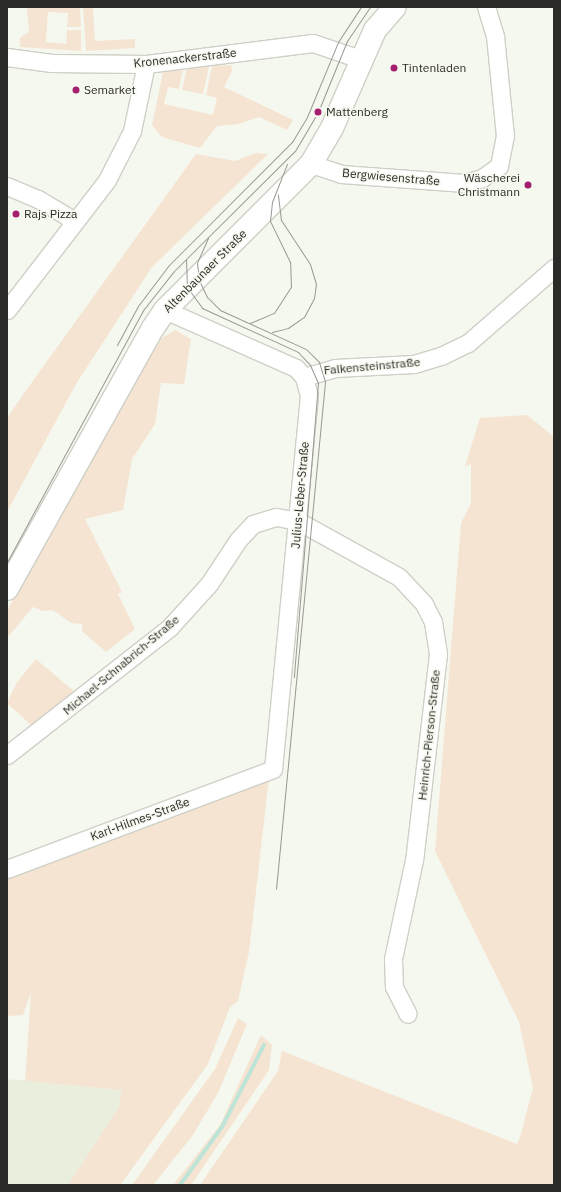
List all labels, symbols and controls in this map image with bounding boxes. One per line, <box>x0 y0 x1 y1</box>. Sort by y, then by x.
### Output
street label: Kronenackerstraße <box>133 45 237 71</box>
place label: Tintenladen <box>402 61 466 75</box>
marker: Tintenladen <box>389 63 399 73</box>
place label: Semarket <box>84 83 136 97</box>
marker: Semarket <box>71 85 81 95</box>
place label: Mattenberg <box>326 105 388 119</box>
marker: Mattenberg <box>313 107 323 117</box>
street label: Bergwiesenstraße <box>342 166 440 188</box>
place label: Wäscherei Christmann <box>458 171 520 199</box>
marker: Wäscherei Christmann <box>523 180 533 190</box>
place label: Rajs Pizza <box>24 207 77 221</box>
marker: Rajs Pizza <box>11 209 21 219</box>
street label: Altenbaunaer Straße <box>160 226 250 316</box>
street label: Falkensteinstraße <box>323 355 421 377</box>
street label: Julius-Leber-Straße <box>288 441 312 549</box>
street label: Michael-Schnabrich-Straße <box>60 612 182 718</box>
street label: Heinrich-Pierson-Straße <box>415 669 443 801</box>
street label: Karl-Hilmes-Straße <box>88 794 192 844</box>

